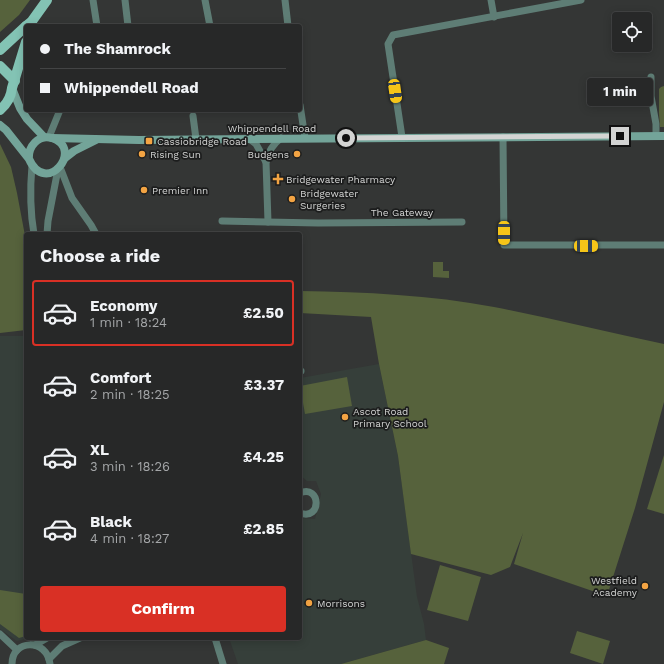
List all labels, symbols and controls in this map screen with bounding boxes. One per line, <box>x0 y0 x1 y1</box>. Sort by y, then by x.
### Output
map controls <box>612 12 652 52</box>
button: locate <box>612 12 652 52</box>
text: The Shamrock <box>64 40 171 58</box>
car <box>387 78 403 104</box>
callout: 1 min <box>587 78 653 106</box>
text: Whippendell Road <box>64 79 199 97</box>
text: 1 min <box>603 84 637 99</box>
street label: Whippendell Road <box>228 123 316 134</box>
route end <box>611 127 629 145</box>
route start <box>337 129 355 147</box>
marker: Cassiobridge Road <box>144 136 154 146</box>
place label: Cassiobridge Road <box>157 136 247 147</box>
marker: Rising Sun <box>137 149 147 159</box>
place label: Rising Sun <box>150 149 201 160</box>
place label: Budgens <box>247 149 289 160</box>
marker: Budgens <box>292 149 302 159</box>
marker: Bridgewater Pharmacy <box>273 174 283 184</box>
place label: Bridgewater Pharmacy <box>286 174 396 185</box>
marker: Premier Inn <box>139 185 149 195</box>
place label: Premier Inn <box>152 185 208 196</box>
place label: Bridgewater Surgeries <box>300 188 358 211</box>
marker: Bridgewater Surgeries <box>287 194 297 204</box>
street label: The Gateway <box>371 207 434 218</box>
car <box>498 221 510 245</box>
car <box>574 240 598 252</box>
text: Choose a ride <box>40 245 160 266</box>
icon: car <box>42 295 78 331</box>
text: Economy <box>90 297 157 315</box>
text: £2.50 <box>243 304 284 322</box>
text: 1 min · 18:24 <box>90 315 167 330</box>
icon: car <box>42 367 78 403</box>
text: Comfort <box>90 369 151 387</box>
text: £3.37 <box>244 376 284 394</box>
text: 2 min · 18:25 <box>90 387 170 402</box>
place label: Ascot Road Primary School <box>353 406 427 429</box>
marker: Ascot Road Primary School <box>340 412 350 422</box>
icon: car <box>42 439 78 475</box>
text: XL <box>90 441 109 459</box>
text: £4.25 <box>243 448 284 466</box>
text: 3 min · 18:26 <box>90 459 170 474</box>
icon: car <box>42 511 78 547</box>
text: Black <box>90 513 132 531</box>
text: £2.85 <box>243 520 284 538</box>
text: 4 min · 18:27 <box>90 531 169 546</box>
place label: Westfield Academy <box>591 575 638 598</box>
marker: Westfield Academy <box>640 581 650 591</box>
button: Confirm <box>40 586 286 632</box>
marker: Morrisons <box>304 598 314 608</box>
place label: Morrisons <box>317 598 365 609</box>

